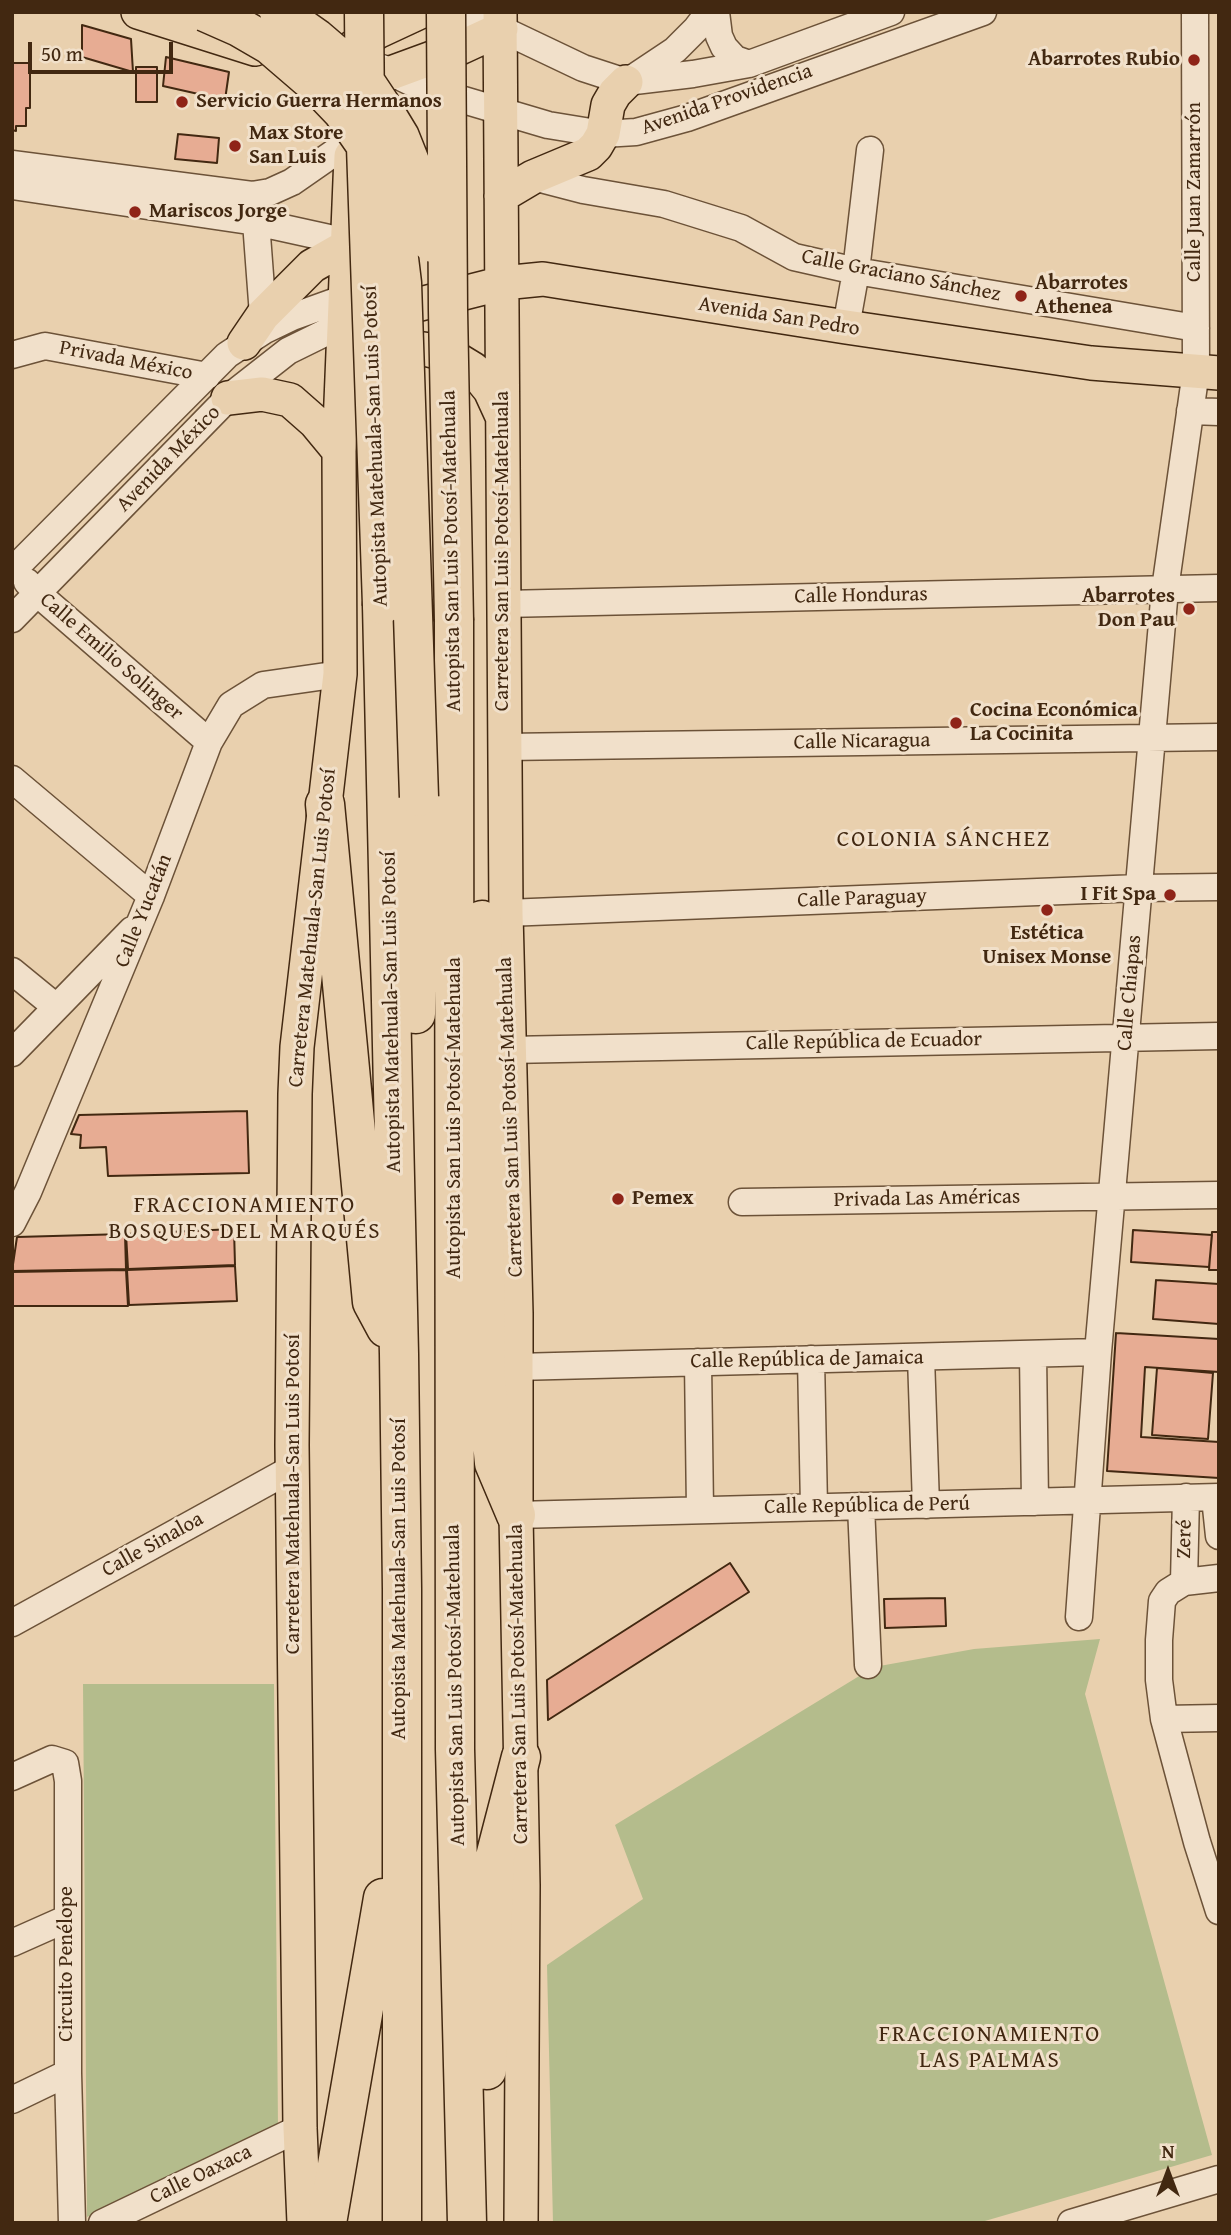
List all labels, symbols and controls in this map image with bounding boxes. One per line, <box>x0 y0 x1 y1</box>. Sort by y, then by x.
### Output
scale bar <box>32 28 177 72</box>
text: 50 m <box>41 38 83 69</box>
place label: Abarrotes Rubio <box>1028 47 1180 73</box>
marker: Abarrotes Rubio <box>1186 52 1202 68</box>
street label: Avenida Providencia <box>638 59 816 141</box>
place label: Servicio Guerra Hermanos <box>196 89 442 115</box>
marker: Servicio Guerra Hermanos <box>174 94 190 110</box>
street label: Calle Juan Zamarrón <box>1182 102 1208 282</box>
place label: Max Store San Luis <box>249 121 343 171</box>
marker: Max Store San Luis <box>227 138 243 154</box>
place label: Mariscos Jorge <box>149 199 287 225</box>
marker: Mariscos Jorge <box>127 204 143 220</box>
street label: Calle Graciano Sánchez <box>799 244 1003 308</box>
place label: Abarrotes Athenea <box>1035 271 1128 321</box>
street label: Autopista Matehuala-San Luis Potosí <box>358 285 394 607</box>
marker: Abarrotes Athenea <box>1013 288 1029 304</box>
street label: Avenida San Pedro <box>697 292 861 342</box>
street label: Privada México <box>57 336 195 386</box>
street label: Autopista San Luis Potosí-Matehuala <box>437 390 467 712</box>
street label: Carretera San Luis Potosí-Matehuala <box>490 391 516 711</box>
street label: Avenida México <box>112 400 226 518</box>
street label: Calle Honduras <box>794 582 928 610</box>
place label: Abarrotes Don Pau <box>1082 584 1175 634</box>
street label: Calle Emilio Solinger <box>34 588 188 726</box>
marker: Abarrotes Don Pau <box>1181 601 1197 617</box>
place label: Cocina Económica La Cocinita <box>970 698 1138 748</box>
marker: Cocina Económica La Cocinita <box>948 715 964 731</box>
street label: Calle Nicaragua <box>793 728 931 756</box>
street label: Carretera Matehuala-San Luis Potosí <box>284 767 342 1089</box>
district label: COLONIA SÁNCHEZ <box>839 826 1049 854</box>
street label: Calle Yucatán <box>110 851 178 971</box>
street label: Autopista Matehuala-San Luis Potosí <box>377 851 407 1173</box>
place label: I Fit Spa <box>1081 882 1156 908</box>
street label: Calle Paraguay <box>797 884 927 914</box>
marker: I Fit Spa <box>1162 887 1178 903</box>
marker: Estética Unisex Monse <box>1039 902 1055 918</box>
place label: Estética Unisex Monse <box>983 921 1111 971</box>
street label: Calle Chiapas <box>1112 934 1148 1052</box>
street label: Carretera San Luis Potosí-Matehuala <box>493 956 529 1278</box>
street label: Autopista San Luis Potosí-Matehuala <box>442 957 468 1279</box>
street label: Calle República de Ecuador <box>746 1027 982 1057</box>
street label: Privada Las Américas <box>834 1185 1020 1213</box>
place label: Pemex <box>632 1186 694 1212</box>
marker: Pemex <box>610 1191 626 1207</box>
district label: FRACCIONAMIENTO BOSQUES DEL MARQUÉS <box>111 1192 379 1246</box>
street label: Carretera Matehuala-San Luis Potosí <box>281 1334 307 1654</box>
street label: Calle República de Jamaica <box>690 1345 924 1375</box>
street label: Autopista Matehuala-San Luis Potosí <box>387 1418 413 1740</box>
street label: Calle República de Perú <box>764 1492 970 1520</box>
street label: Calle Sinaloa <box>98 1507 208 1583</box>
street label: Zeré <box>1172 1519 1198 1559</box>
street label: Autopista San Luis Potosí-Matehuala <box>441 1524 471 1846</box>
street label: Carretera San Luis Potosí-Matehuala <box>504 1524 534 1844</box>
street label: Circuito Penélope <box>54 1886 80 2042</box>
district label: FRACCIONAMIENTO LAS PALMAS <box>881 2021 1099 2075</box>
north arrow <box>1133 2137 1203 2207</box>
text: N <box>1162 2137 1174 2165</box>
street label: Calle Oaxaca <box>146 2140 256 2210</box>

